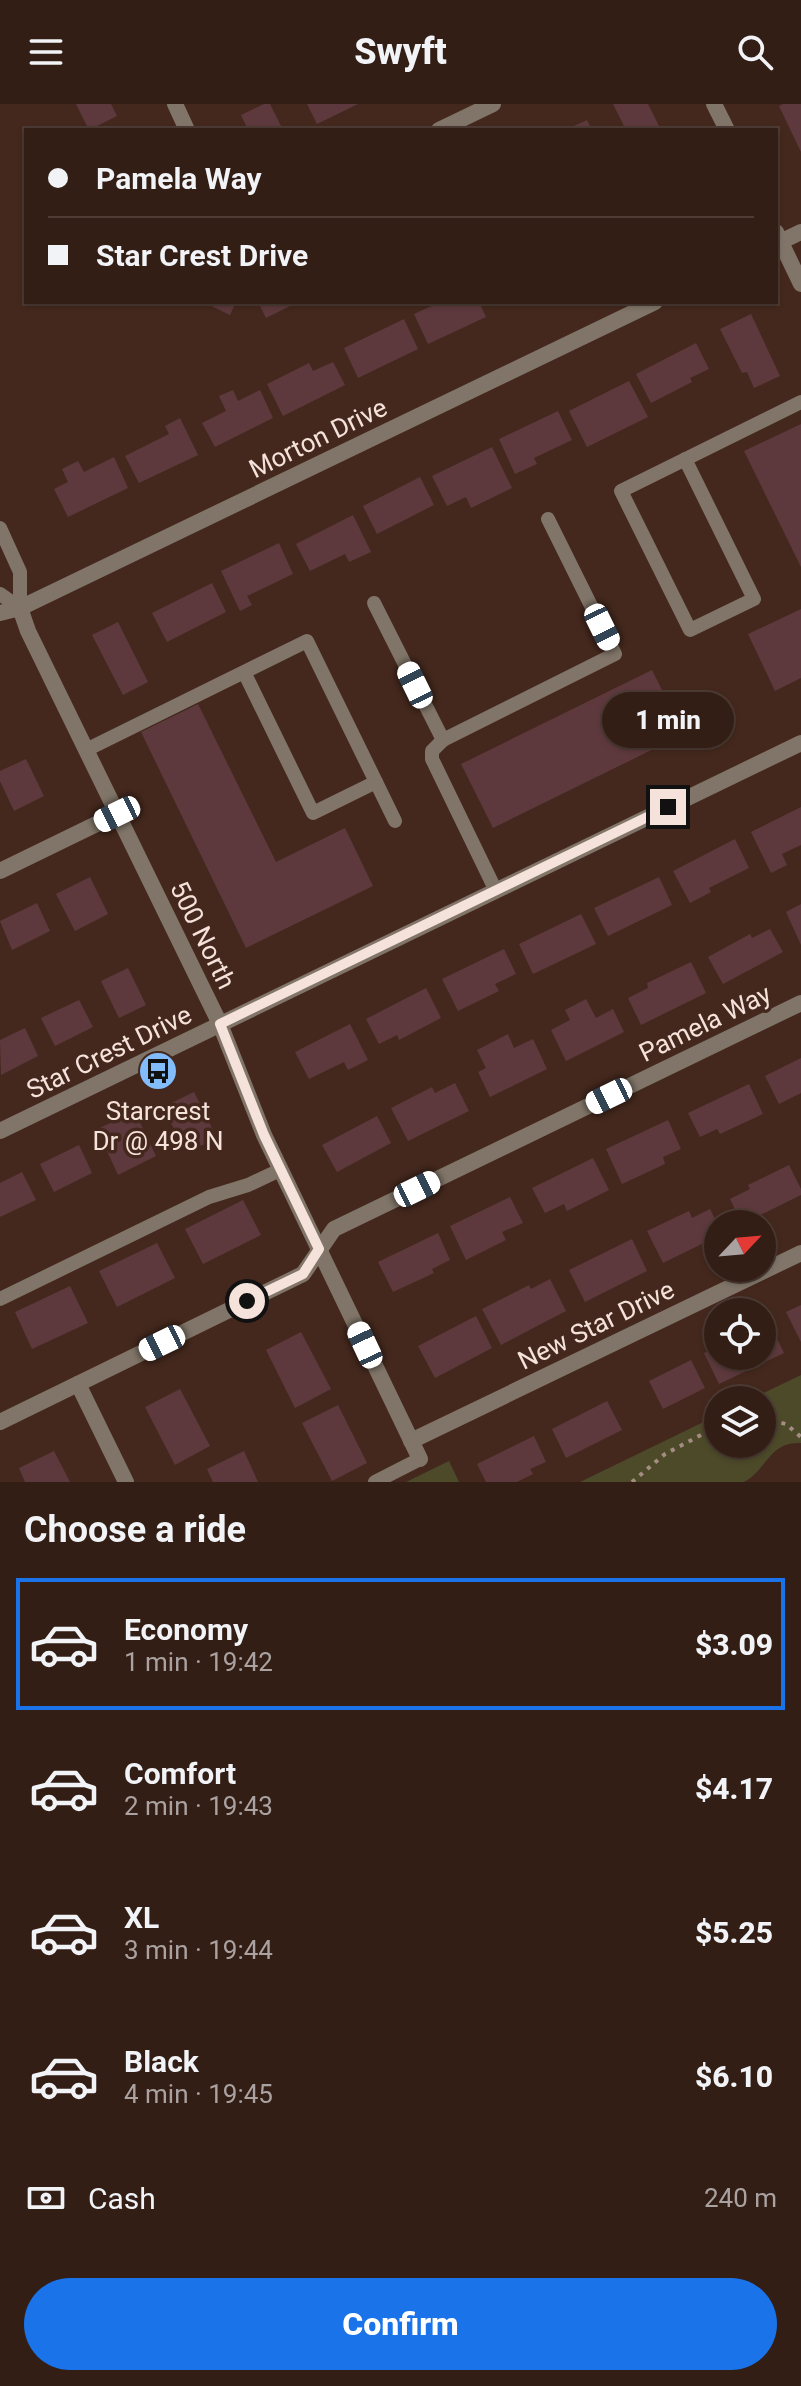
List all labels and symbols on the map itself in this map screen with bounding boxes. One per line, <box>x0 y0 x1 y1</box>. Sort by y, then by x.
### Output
street label: Morton Drive <box>244 392 392 484</box>
car <box>581 600 623 654</box>
car <box>394 658 436 712</box>
callout: 1 min <box>602 691 734 747</box>
route end <box>650 789 686 825</box>
car <box>90 793 144 835</box>
street label: 500 North <box>164 876 242 994</box>
street label: Pamela Way <box>634 978 776 1068</box>
street label: Star Crest Drive <box>22 999 196 1105</box>
bus stop icon: Starcrest Dr @ 498 N <box>137 1050 179 1092</box>
car <box>582 1075 636 1117</box>
place label: Starcrest Dr @ 498 N <box>93 1096 223 1156</box>
car <box>390 1168 444 1210</box>
north arrow <box>704 1210 776 1282</box>
street label: New Star Drive <box>513 1274 679 1376</box>
route start <box>229 1283 265 1319</box>
car <box>344 1318 386 1372</box>
car <box>135 1322 189 1364</box>

